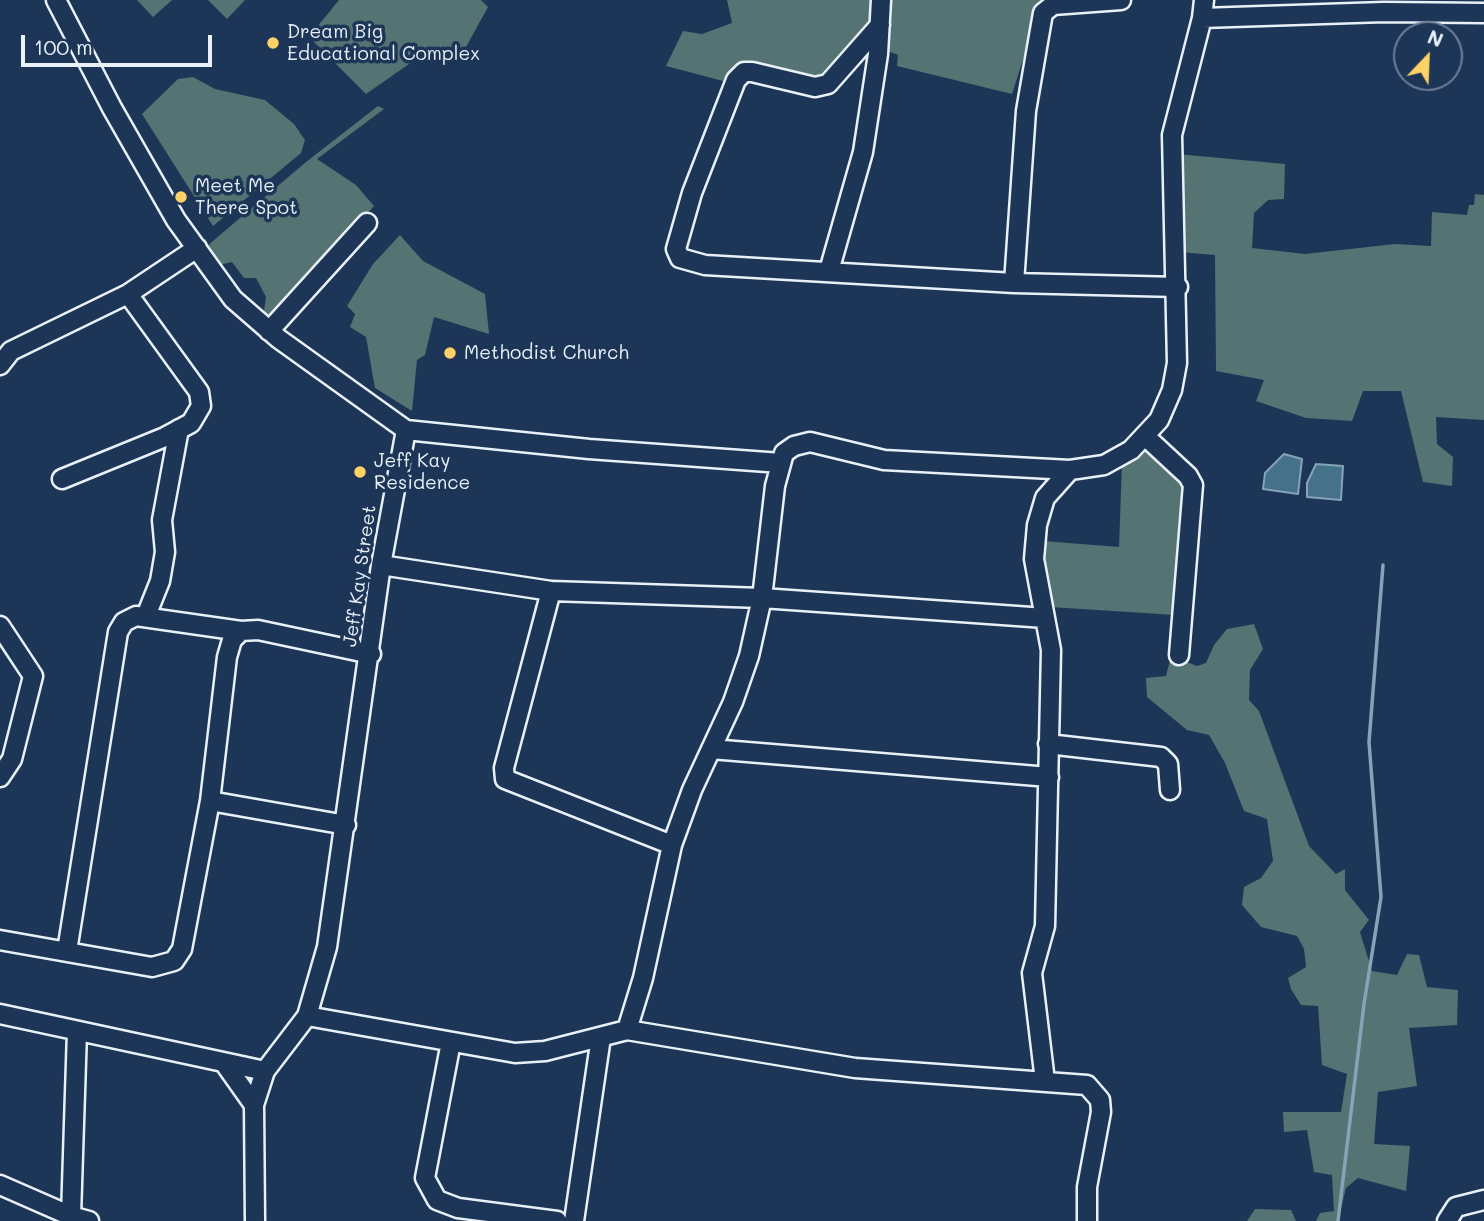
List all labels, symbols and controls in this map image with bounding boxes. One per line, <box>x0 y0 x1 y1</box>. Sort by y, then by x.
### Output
scale bar <box>24 21 215 65</box>
place label: Dream Big Educational Complex <box>287 21 480 65</box>
north arrow <box>1393 21 1463 91</box>
text: N <box>1424 24 1447 52</box>
text: 100 m <box>34 33 93 60</box>
marker: Dream Big Educational Complex <box>265 35 281 51</box>
place label: Meet Me There Spot <box>195 175 297 219</box>
marker: Meet Me There Spot <box>173 189 189 205</box>
place label: Methodist Church <box>464 342 629 364</box>
marker: Methodist Church <box>442 345 458 361</box>
place label: Jeff Kay Residence <box>374 450 470 494</box>
marker: Jeff Kay Residence <box>352 464 368 480</box>
street label: Jeff Kay Street <box>339 504 381 648</box>

